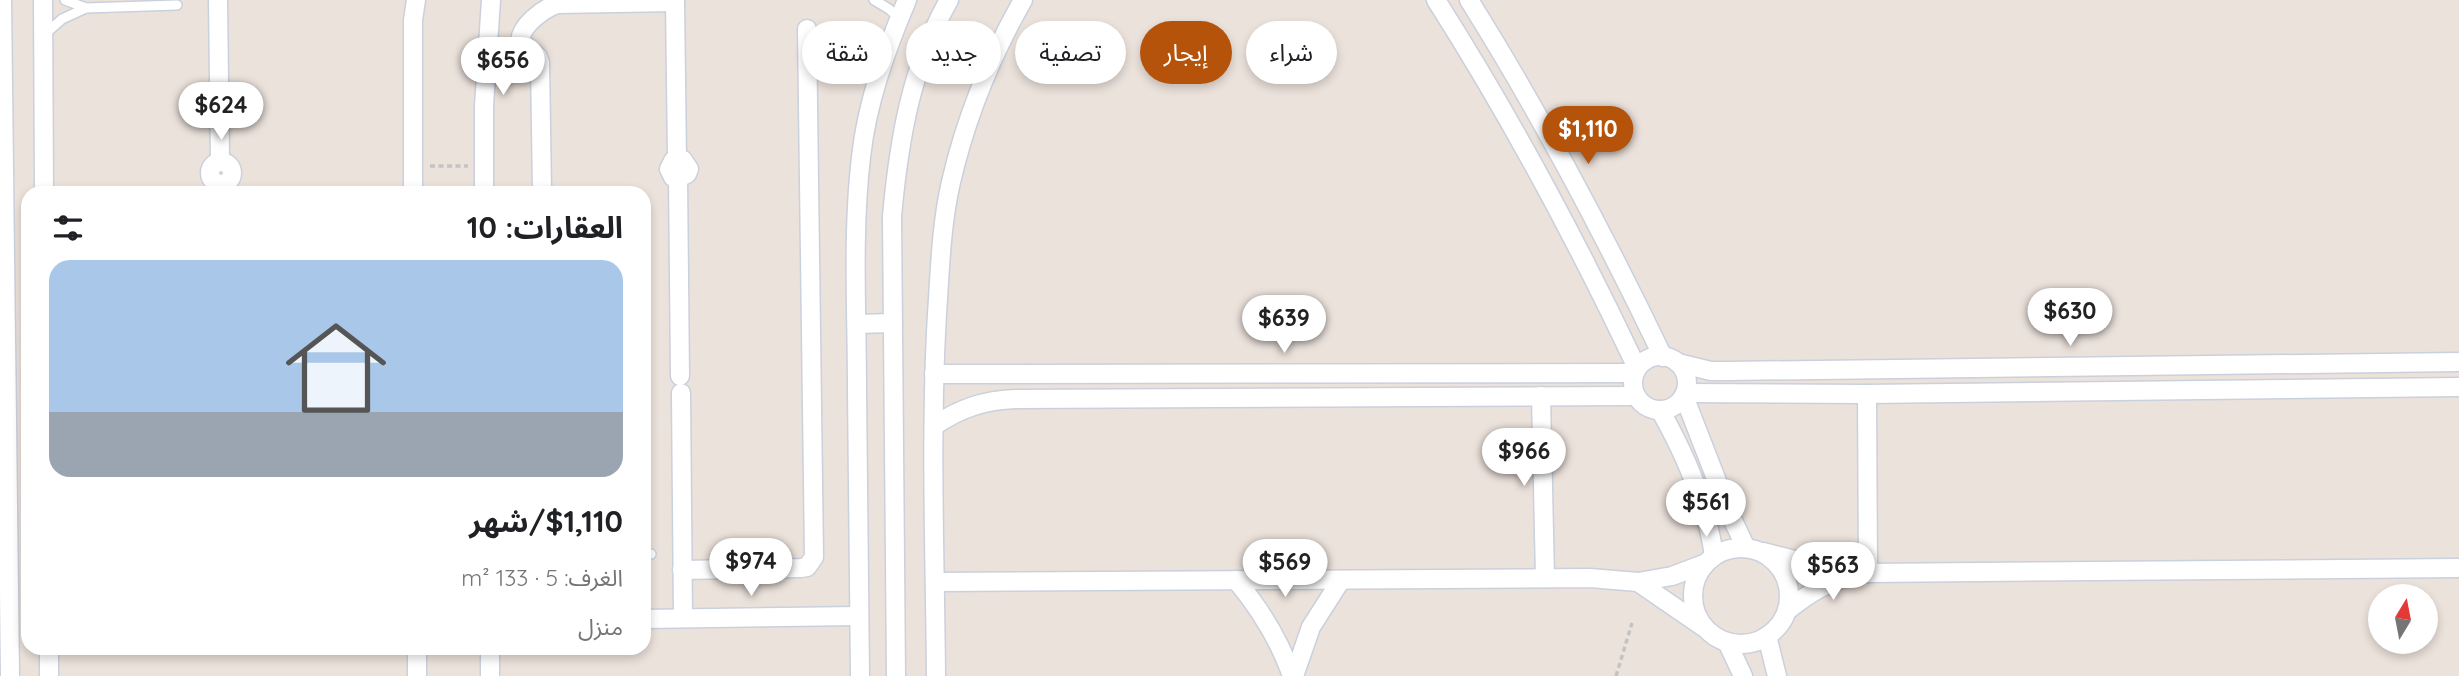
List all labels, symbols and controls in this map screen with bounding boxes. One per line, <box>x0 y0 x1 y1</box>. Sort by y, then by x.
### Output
chip: شقة <box>802 21 892 84</box>
chip: جديد <box>906 21 1001 84</box>
chip: تصفية <box>1015 21 1126 84</box>
chip: إيجار <box>1140 21 1232 84</box>
chip: شراء <box>1246 21 1337 84</box>
pin: $656 <box>462 38 544 97</box>
text: $656 <box>477 45 529 74</box>
pin: $624 <box>180 82 262 142</box>
text: $624 <box>194 90 248 119</box>
pin: $1,110 <box>1531 106 1645 166</box>
text: $1,110 <box>1558 114 1618 143</box>
text: العقارات: 10 <box>467 208 623 246</box>
icon: filters <box>49 209 87 247</box>
pin: $630 <box>2029 288 2111 348</box>
pin: $639 <box>1243 296 1325 355</box>
text: $630 <box>2044 296 2096 325</box>
text: $639 <box>1258 303 1310 332</box>
icon: home <box>273 305 399 431</box>
pin: $966 <box>1483 428 1565 488</box>
text: $966 <box>1498 436 1550 465</box>
pin: $561 <box>1665 480 1747 539</box>
text: $561 <box>1682 487 1730 516</box>
text: $1,110/شهر <box>469 502 623 540</box>
pin: $974 <box>710 538 792 598</box>
pin: $569 <box>1244 540 1326 599</box>
pin: $563 <box>1792 542 1874 602</box>
text: $974 <box>725 546 777 575</box>
text: $569 <box>1259 547 1311 576</box>
text: $563 <box>1807 550 1859 579</box>
text: الغرف: 5 · 133 m² <box>461 563 623 592</box>
north arrow <box>2368 584 2438 654</box>
map controls <box>2368 584 2438 654</box>
text: منزل <box>578 612 623 641</box>

